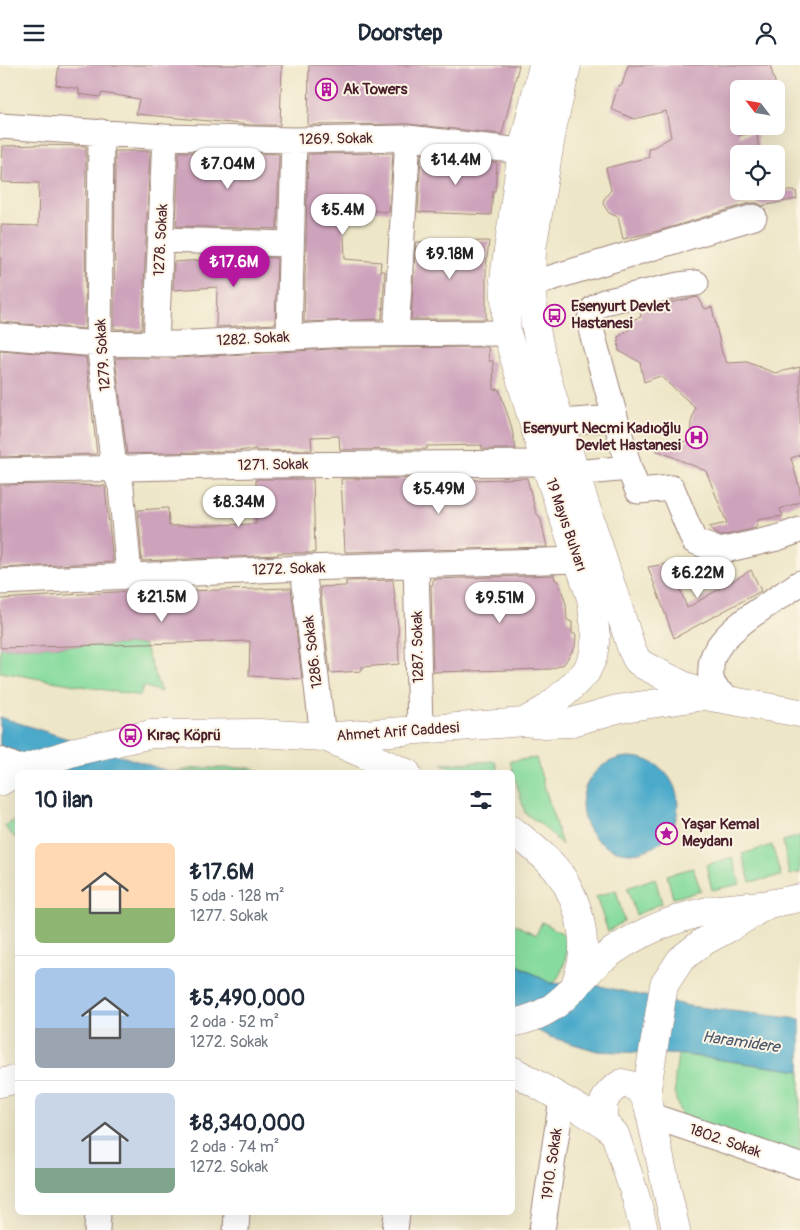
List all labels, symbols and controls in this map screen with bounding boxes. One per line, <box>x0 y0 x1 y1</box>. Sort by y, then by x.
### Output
icon: menu <box>20 19 48 47</box>
text: Doorstep <box>357 19 443 47</box>
icon: person <box>752 19 780 47</box>
building icon: Ak Towers <box>315 77 339 101</box>
place label: Ak Towers <box>343 80 408 99</box>
north arrow <box>730 80 785 135</box>
map controls <box>730 80 785 200</box>
street label: 1269. Sokak <box>299 129 374 149</box>
pin: ₺14.4M <box>415 143 497 186</box>
button: locate <box>730 145 785 200</box>
pin: ₺7.04M <box>187 147 269 190</box>
text: ₺14.4M <box>431 150 481 170</box>
text: ₺7.04M <box>201 154 255 174</box>
pin: ₺5.4M <box>308 193 378 236</box>
text: ₺5.4M <box>322 200 364 220</box>
street label: 1278. Sokak <box>150 203 172 277</box>
pin: ₺9.18M <box>409 237 491 280</box>
text: ₺9.18M <box>426 244 474 264</box>
pin: ₺17.6M <box>193 245 275 288</box>
text: ₺17.6M <box>210 252 258 272</box>
place label: Esenyurt Devlet Hastanesi <box>571 297 671 333</box>
bus stop icon: Esenyurt Devlet Hastanesi <box>543 303 567 327</box>
street label: 1279. Sokak <box>91 317 115 392</box>
street label: 1282. Sokak <box>216 328 291 350</box>
place label: Esenyurt Necmi Kadıoğlu Devlet Hastanesi <box>523 419 682 455</box>
hospital icon: Esenyurt Necmi Kadıoğlu Devlet Hastanesi <box>685 425 709 449</box>
street label: 1271. Sokak <box>237 455 309 475</box>
pin: ₺5.49M <box>398 473 480 515</box>
street label: 19 Mayıs Bulvarı <box>541 476 591 574</box>
text: ₺5.49M <box>414 479 464 499</box>
pin: ₺8.34M <box>198 485 280 528</box>
text: ₺8.34M <box>214 492 264 512</box>
pin: ₺6.22M <box>657 557 739 599</box>
street label: 1272. Sokak <box>252 558 327 580</box>
text: ₺6.22M <box>672 563 724 583</box>
pin: ₺21.5M <box>121 581 203 623</box>
pin: ₺9.51M <box>459 581 541 624</box>
text: ₺21.5M <box>138 587 186 607</box>
text: ₺9.51M <box>476 588 524 608</box>
street label: 1287. Sokak <box>408 610 428 683</box>
street label: 1286. Sokak <box>299 614 327 690</box>
street label: Ahmet Arif Caddesi <box>336 718 460 746</box>
bus stop icon: Kıraç Köprü <box>119 723 143 747</box>
place label: Kıraç Köprü <box>147 726 221 745</box>
icon: filters <box>467 786 495 814</box>
text: 10 ilan <box>35 787 93 814</box>
place label: Yaşar Kemal Meydanı <box>681 815 760 851</box>
place icon: Yaşar Kemal Meydanı <box>654 821 678 845</box>
text: ₺17.6M <box>190 859 254 886</box>
icon: home <box>75 863 135 923</box>
text: 5 oda · 128 m² <box>190 886 285 906</box>
text: 1277. Sokak <box>190 906 268 926</box>
text: ₺5,490,000 <box>190 985 305 1012</box>
icon: home <box>75 988 135 1048</box>
text: 2 oda · 52 m² <box>190 1012 279 1032</box>
water label: Haramidere <box>701 1027 783 1058</box>
text: 1272. Sokak <box>190 1032 268 1052</box>
text: ₺8,340,000 <box>190 1110 305 1137</box>
icon: home <box>75 1113 135 1173</box>
street label: 1802. Sokak <box>687 1120 764 1162</box>
street label: 1910. Sokak <box>538 1126 567 1201</box>
text: 2 oda · 74 m² <box>190 1137 279 1157</box>
text: 1272. Sokak <box>190 1157 268 1177</box>

